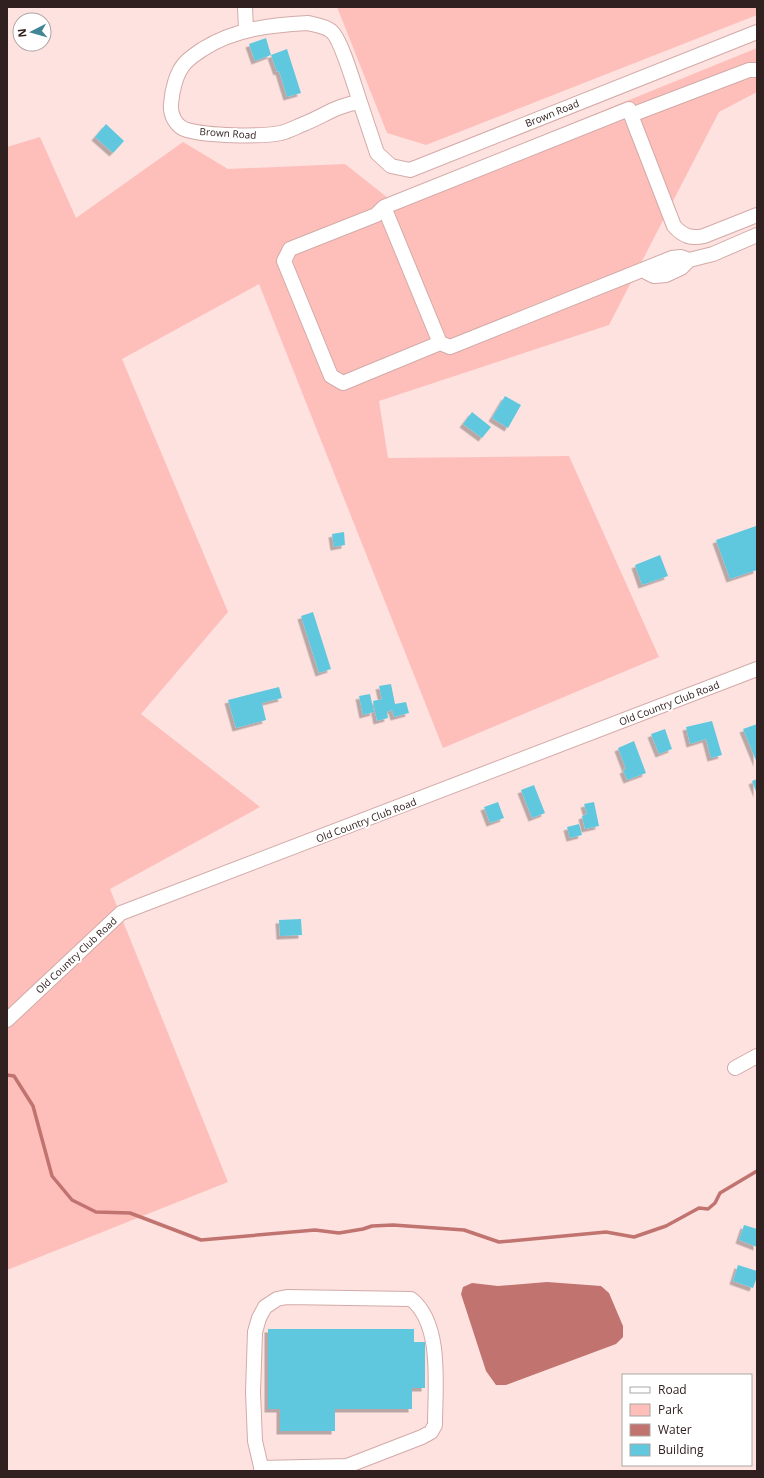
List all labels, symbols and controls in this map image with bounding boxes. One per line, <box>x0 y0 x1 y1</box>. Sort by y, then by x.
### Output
north arrow <box>12 12 52 52</box>
text: N <box>14 28 29 38</box>
street label: Brown Road <box>523 96 581 130</box>
street label: Brown Road <box>199 124 257 142</box>
street label: Old Country Club Road <box>617 677 721 729</box>
street label: Old Country Club Road <box>314 794 418 846</box>
street label: Old Country Club Road <box>32 914 120 996</box>
legend <box>622 1374 752 1466</box>
text: Road <box>658 1381 687 1398</box>
text: Park <box>658 1401 684 1418</box>
text: Water <box>658 1421 692 1438</box>
text: Building <box>658 1441 704 1458</box>

